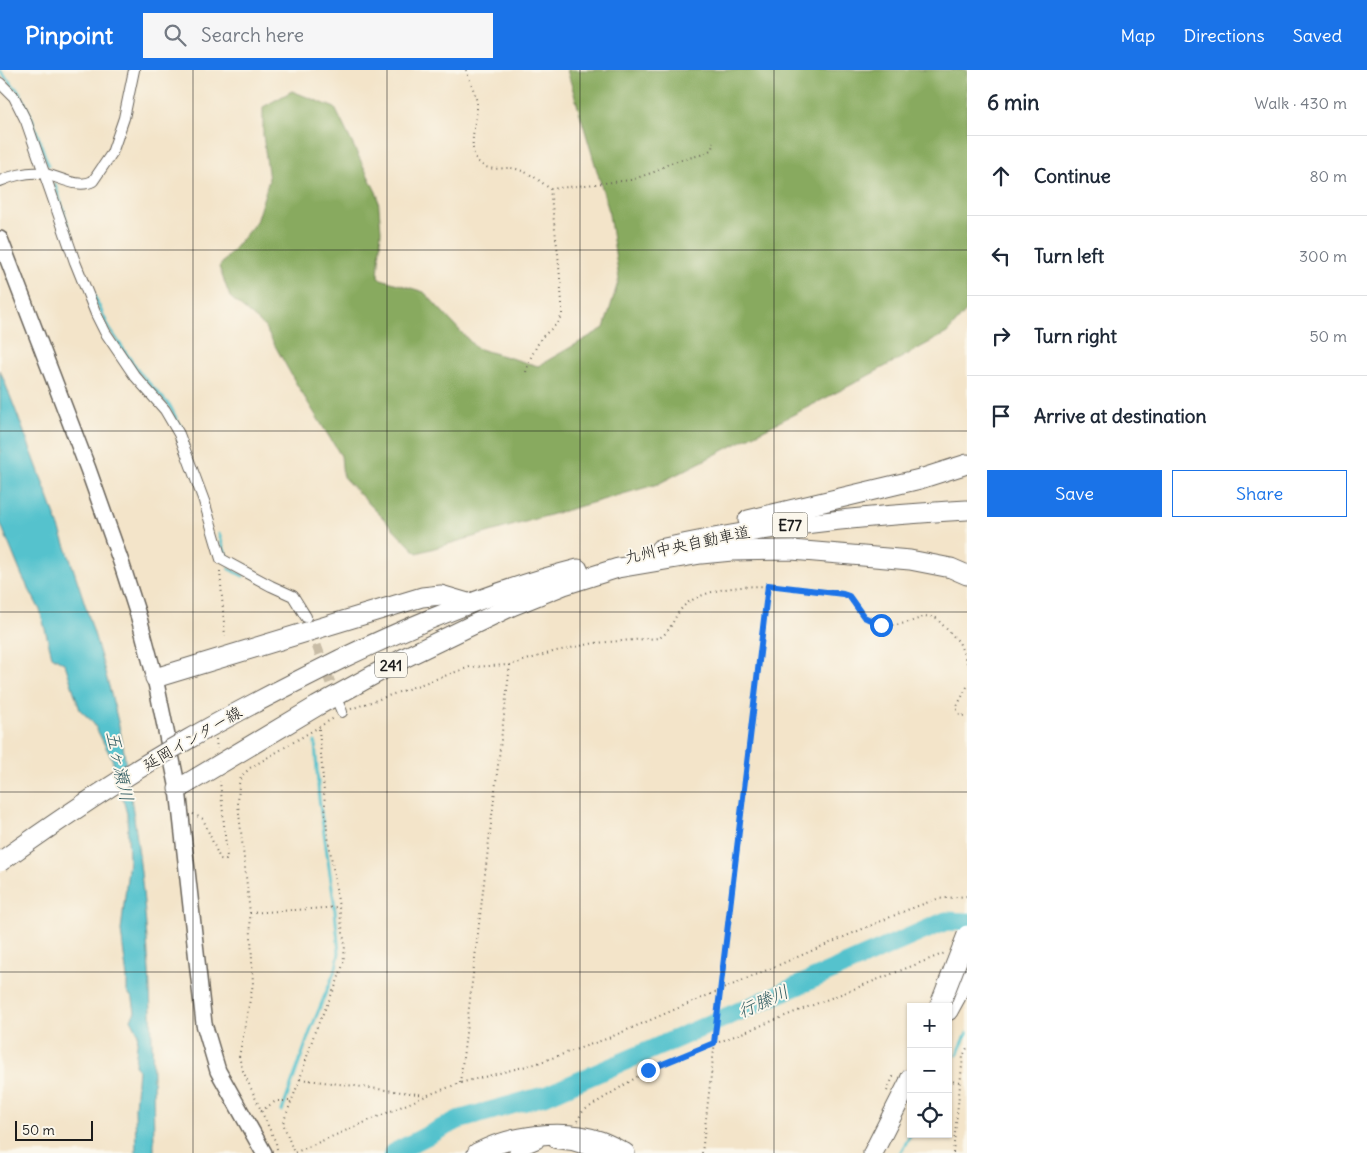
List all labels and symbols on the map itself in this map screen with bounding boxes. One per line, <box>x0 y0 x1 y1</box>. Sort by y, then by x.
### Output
road number: E77 <box>772 512 808 538</box>
street label: 九州中央自動車道 <box>622 521 752 567</box>
route start <box>870 614 893 637</box>
road number: 241 <box>375 652 407 678</box>
street label: 延岡インター線 <box>139 701 245 775</box>
water label: 五ヶ瀬川 <box>101 728 139 804</box>
water label: 行縢川 <box>734 980 792 1022</box>
route end <box>637 1059 660 1082</box>
scale bar <box>15 1118 92 1141</box>

